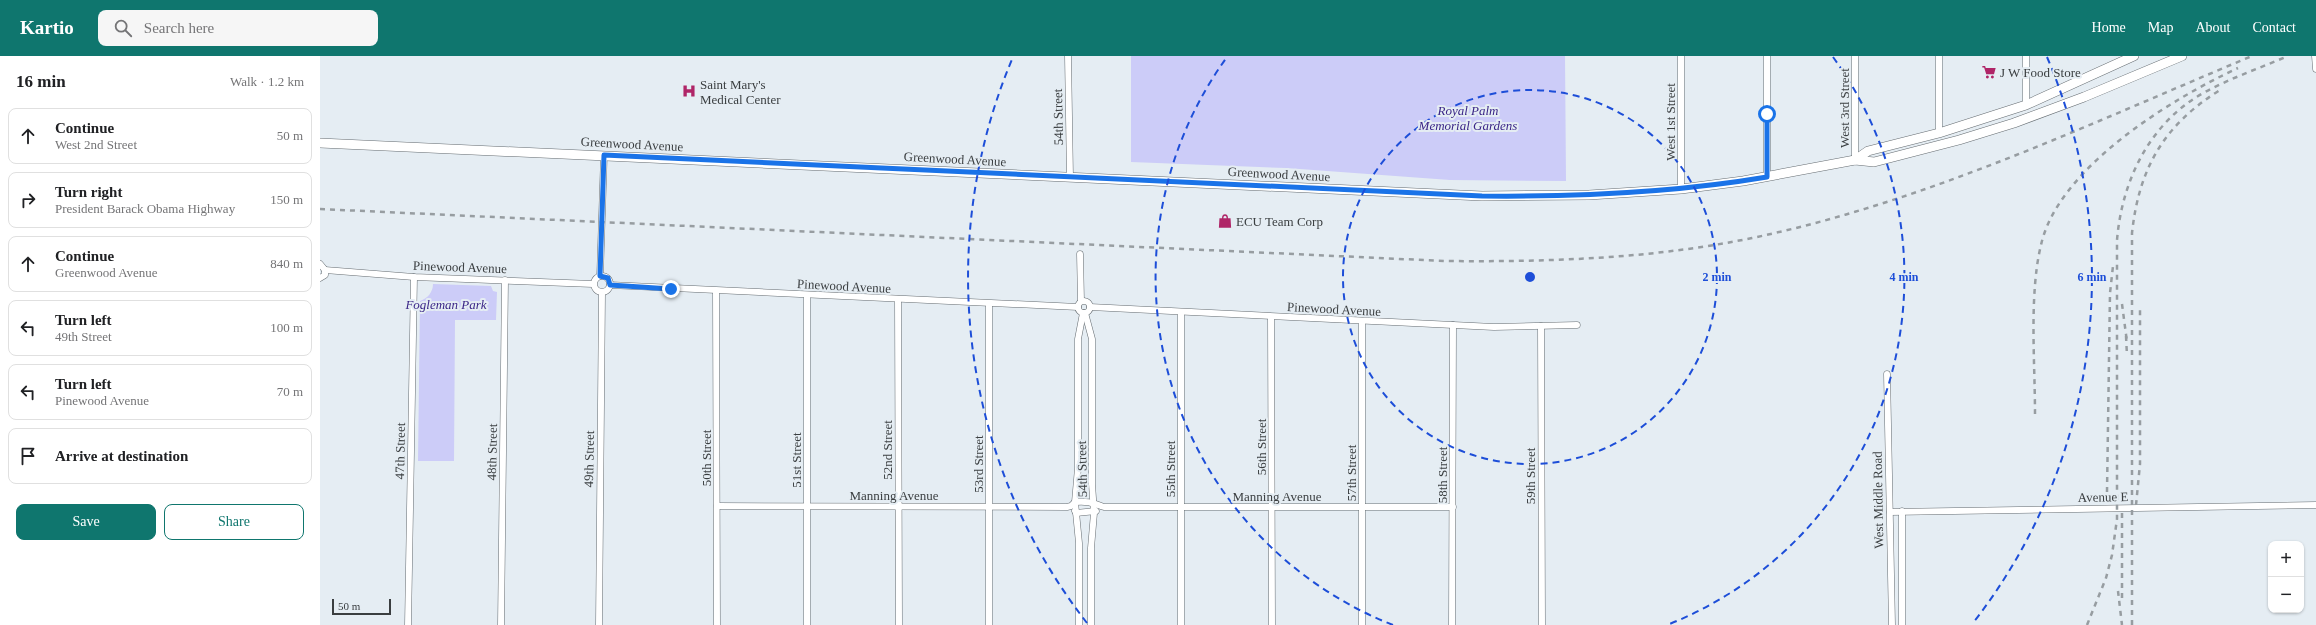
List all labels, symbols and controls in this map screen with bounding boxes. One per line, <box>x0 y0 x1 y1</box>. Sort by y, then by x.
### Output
search box <box>98 10 378 46</box>
text: Kartio <box>20 17 74 38</box>
icon: search <box>112 17 134 39</box>
text: Search here <box>144 20 214 36</box>
text: Home <box>2092 20 2126 35</box>
text: Map <box>2148 20 2173 35</box>
text: About <box>2195 20 2230 35</box>
text: Contact <box>2252 20 2296 35</box>
supermarket icon: J W Food Store <box>1981 64 1997 80</box>
place label: J W Food Store <box>2000 65 2081 80</box>
street label: West 3rd Street <box>1837 68 1852 148</box>
text: 16 min <box>16 72 66 91</box>
text: Walk · 1.2 km <box>230 74 304 89</box>
place label: Saint Mary's Medical Center <box>700 77 781 107</box>
hospital icon: Saint Mary's Medical Center <box>681 83 697 99</box>
street label: West 1st Street <box>1663 83 1678 161</box>
street label: 54th Street <box>1050 88 1066 145</box>
park label: Royal Palm Memorial Gardens <box>1418 103 1517 133</box>
route start <box>1758 105 1776 123</box>
text: Continue <box>55 120 114 136</box>
icon: ahead <box>17 125 39 147</box>
text: 50 m <box>277 128 303 143</box>
street label: Greenwood Avenue <box>580 134 684 154</box>
text: West 2nd Street <box>55 137 137 152</box>
street label: Greenwood Avenue <box>903 149 1007 169</box>
street label: Greenwood Avenue <box>1227 164 1331 184</box>
text: Turn right <box>55 184 122 200</box>
icon: right <box>17 189 39 211</box>
text: 150 m <box>270 192 303 207</box>
text: President Barack Obama Highway <box>55 201 235 216</box>
shop icon: ECU Team Corp <box>1217 213 1233 229</box>
place label: ECU Team Corp <box>1236 214 1323 229</box>
text: Continue <box>55 248 114 264</box>
icon: ahead <box>17 253 39 275</box>
text: 840 m <box>270 256 303 271</box>
street label: Pinewood Avenue <box>413 258 507 276</box>
text: Greenwood Avenue <box>55 265 158 280</box>
centre of rings <box>1523 270 1537 284</box>
text: 2 min <box>1702 270 1732 284</box>
text: 4 min <box>1889 270 1919 284</box>
text: 6 min <box>2077 270 2107 284</box>
street label: Pinewood Avenue <box>797 276 892 296</box>
route end <box>662 280 680 298</box>
park label: Fogleman Park <box>404 297 487 312</box>
street label: Pinewood Avenue <box>1287 299 1382 319</box>
text: Turn left <box>55 312 112 328</box>
icon: left <box>17 317 39 339</box>
text: 100 m <box>270 320 303 335</box>
text: 49th Street <box>55 329 112 344</box>
text: Turn left <box>55 376 112 392</box>
icon: left <box>17 381 39 403</box>
text: 70 m <box>277 384 303 399</box>
text: Pinewood Avenue <box>55 393 149 408</box>
street label: 56th Street <box>1254 418 1269 475</box>
street label: 52nd Street <box>880 420 895 480</box>
street label: 47th Street <box>392 422 408 479</box>
street label: 48th Street <box>484 423 500 480</box>
street label: 50th Street <box>699 429 714 486</box>
street label: 49th Street <box>581 430 597 487</box>
street label: 51st Street <box>789 432 804 488</box>
street label: 53rd Street <box>971 435 986 493</box>
street label: 54th Street <box>1074 440 1090 497</box>
street label: 55th Street <box>1163 440 1178 497</box>
street label: 57th Street <box>1344 444 1359 501</box>
icon: arrive <box>17 445 39 467</box>
street label: 58th Street <box>1435 446 1450 503</box>
street label: 59th Street <box>1523 447 1538 504</box>
text: Arrive at destination <box>55 448 188 464</box>
street label: West Middle Road <box>1870 451 1886 549</box>
street label: Manning Avenue <box>850 488 939 503</box>
street label: Manning Avenue <box>1233 489 1322 504</box>
street label: Avenue E <box>2078 489 2129 505</box>
button: Save <box>16 504 156 540</box>
button: Share <box>164 504 304 540</box>
map controls <box>2268 541 2304 613</box>
button: + <box>2268 541 2304 577</box>
button: − <box>2268 577 2304 613</box>
scale bar <box>332 597 391 616</box>
text: 50 m <box>338 600 360 612</box>

